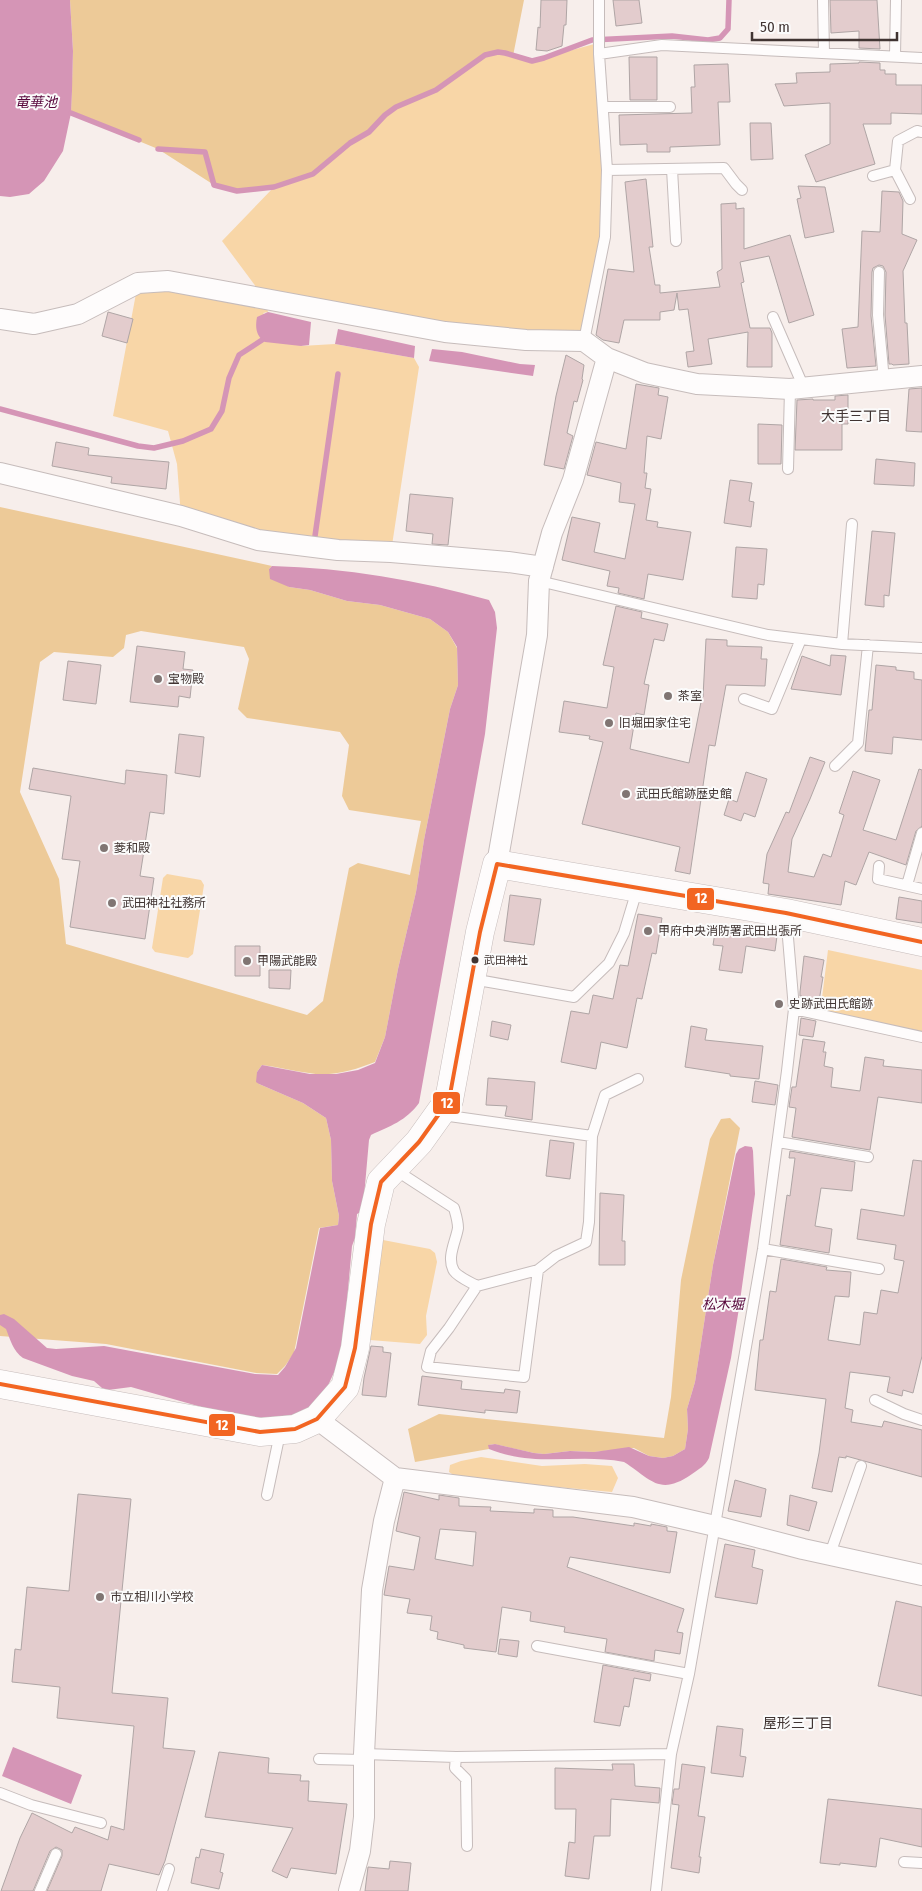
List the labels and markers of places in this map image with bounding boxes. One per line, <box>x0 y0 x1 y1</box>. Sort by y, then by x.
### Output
place label: 宝物殿 <box>168 672 204 686</box>
marker: 宝物殿 <box>152 673 164 685</box>
place label: 茶室 <box>678 689 702 703</box>
marker: 茶室 <box>662 690 674 702</box>
place label: 旧堀田家住宅 <box>619 716 691 730</box>
marker: 旧堀田家住宅 <box>603 717 615 729</box>
place label: 武田氏館跡歴史館 <box>636 787 732 801</box>
marker: 武田氏館跡歴史館 <box>620 788 632 800</box>
place label: 菱和殿 <box>114 841 150 855</box>
marker: 菱和殿 <box>98 842 110 854</box>
place label: 武田神社社務所 <box>122 896 206 910</box>
marker: 武田神社社務所 <box>106 897 118 909</box>
place label: 甲府中央消防署武田出張所 <box>658 924 802 938</box>
marker: 甲府中央消防署武田出張所 <box>642 925 654 937</box>
place label: 甲陽武能殿 <box>257 954 317 968</box>
place label: 武田神社 <box>484 954 528 967</box>
marker: 甲陽武能殿 <box>241 955 253 967</box>
marker: 武田神社 <box>470 955 480 965</box>
place label: 史跡武田氏館跡 <box>789 997 873 1011</box>
marker: 史跡武田氏館跡 <box>773 998 785 1010</box>
place label: 市立相川小学校 <box>110 1590 194 1604</box>
marker: 市立相川小学校 <box>94 1591 106 1603</box>

